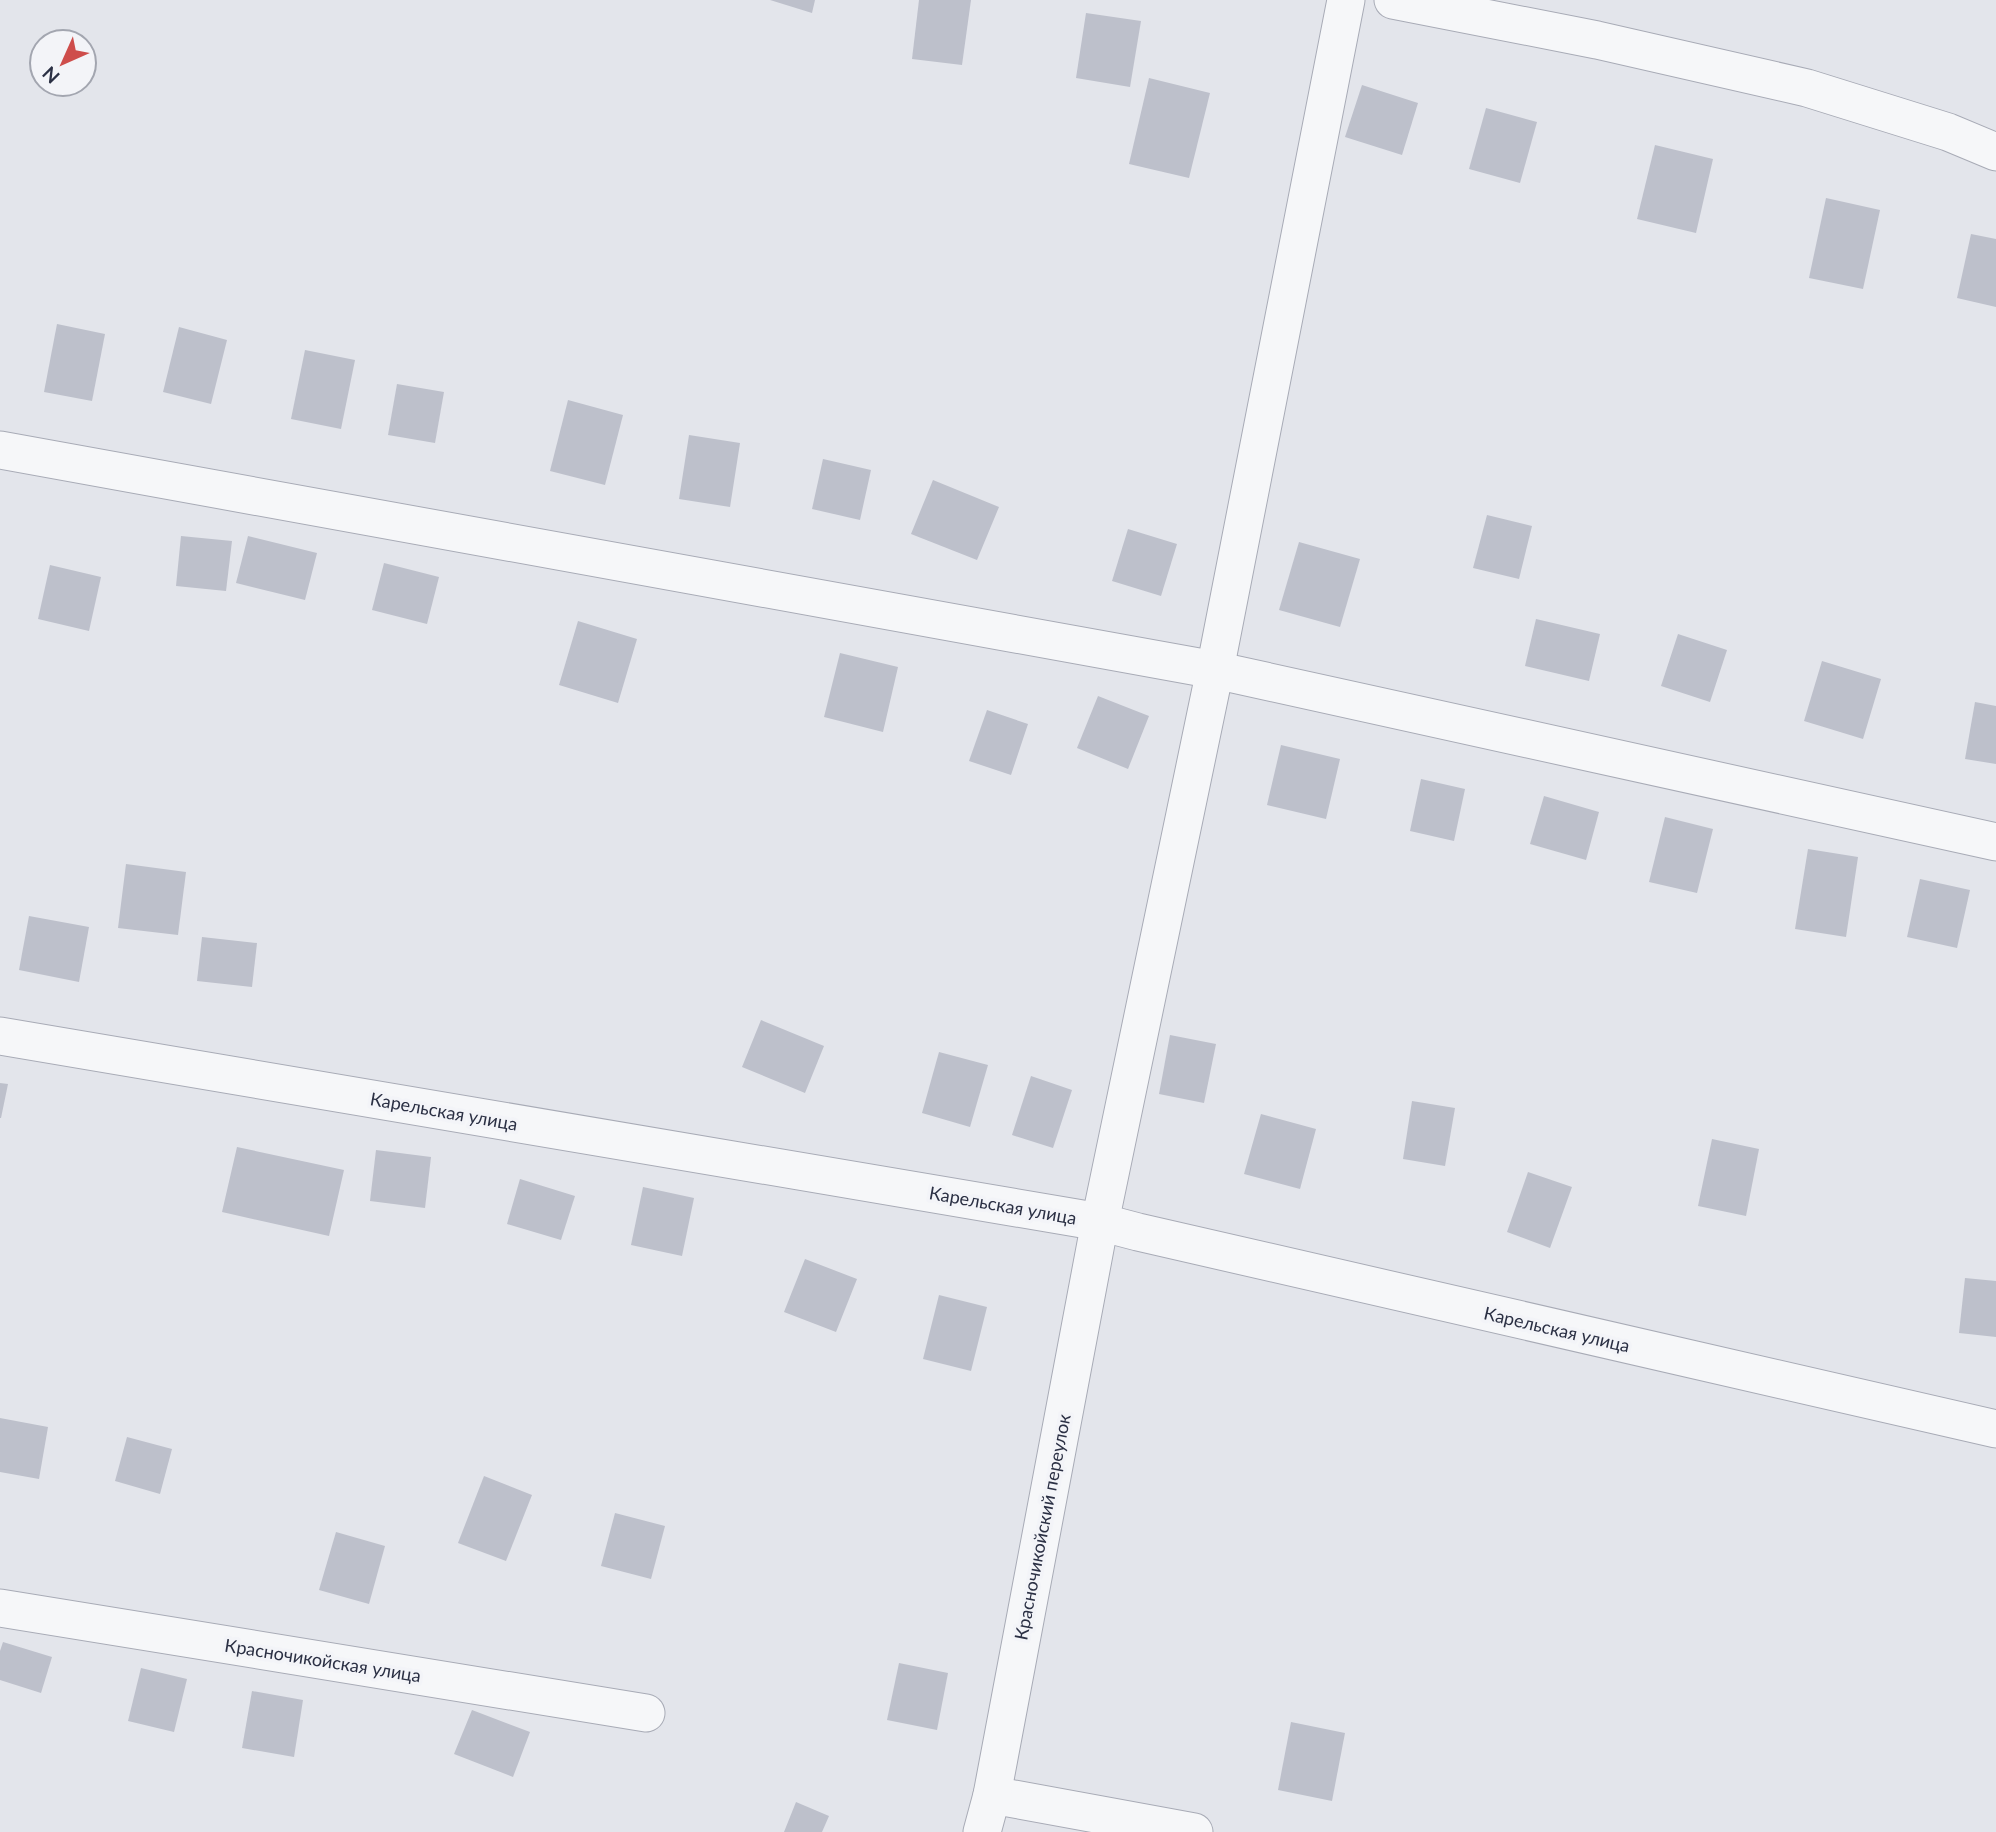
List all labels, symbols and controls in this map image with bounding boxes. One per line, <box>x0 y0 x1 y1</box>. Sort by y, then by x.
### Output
north arrow <box>28 28 98 98</box>
text: N <box>37 62 64 89</box>
street label: Карельская улица <box>369 1087 519 1135</box>
street label: Карельская улица <box>928 1181 1078 1229</box>
street label: Карельская улица <box>1482 1302 1632 1356</box>
street label: Красночикойский переулок <box>1009 1411 1075 1642</box>
street label: Красночикойская улица <box>223 1634 423 1686</box>

